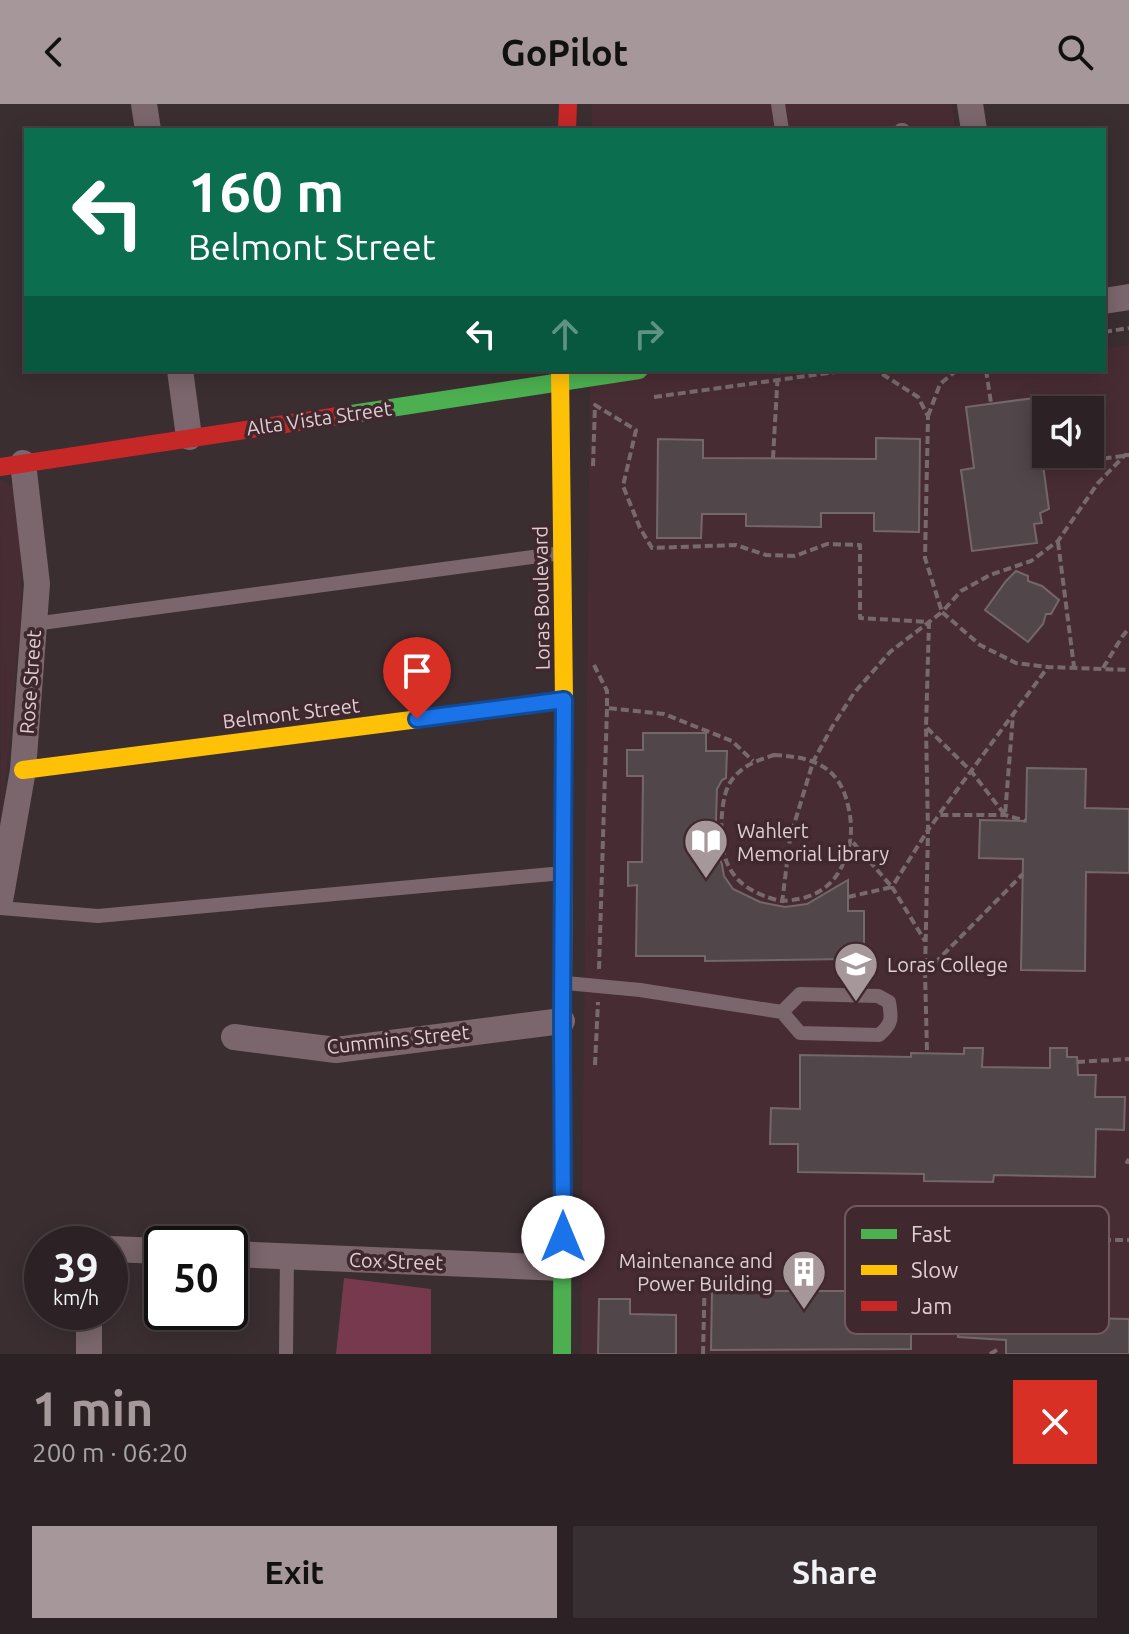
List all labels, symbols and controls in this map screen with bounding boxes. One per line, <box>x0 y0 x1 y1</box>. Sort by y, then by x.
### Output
icon: back <box>32 30 76 74</box>
icon: search <box>1053 30 1097 74</box>
text: GoPilot <box>501 32 628 73</box>
icon: left <box>56 160 160 264</box>
text: 160 m <box>188 160 344 223</box>
text: Belmont Street <box>188 226 436 267</box>
icon: left <box>459 312 503 356</box>
icon: ahead <box>543 312 587 356</box>
icon: right <box>627 312 671 356</box>
street label: Alta Vista Street <box>245 396 393 440</box>
map controls <box>1032 396 1104 468</box>
button: sound <box>1032 396 1104 468</box>
street label: Loras Boulevard <box>528 526 554 670</box>
street label: Rose Street <box>15 629 45 735</box>
pin <box>383 637 451 719</box>
icon: arrive <box>395 649 439 693</box>
street label: Belmont Street <box>221 693 361 733</box>
library icon: Wahlert Memorial Library <box>682 817 730 880</box>
place label: Wahlert Memorial Library <box>737 819 890 865</box>
school or university icon: Loras College <box>832 940 880 1003</box>
place label: Loras College <box>887 953 1008 976</box>
street label: Cummins Street <box>325 1020 471 1058</box>
position arrow <box>521 1195 605 1279</box>
legend <box>845 1206 1109 1334</box>
text: Fast <box>911 1221 952 1246</box>
speed limit sign: 50 <box>144 1226 248 1330</box>
text: 39 <box>53 1245 99 1290</box>
street label: Cox Street <box>348 1248 444 1274</box>
building icon: Maintenance and Power Building <box>780 1248 828 1311</box>
place label: Maintenance and Power Building <box>619 1249 773 1295</box>
text: Slow <box>911 1257 958 1282</box>
text: km/h <box>53 1286 99 1309</box>
text: Jam <box>911 1293 952 1318</box>
button: close <box>1013 1380 1097 1464</box>
text: 1 min <box>32 1381 153 1435</box>
text: 200 m · 06:20 <box>32 1438 188 1467</box>
button: Exit <box>32 1526 557 1618</box>
button: Share <box>573 1526 1097 1618</box>

